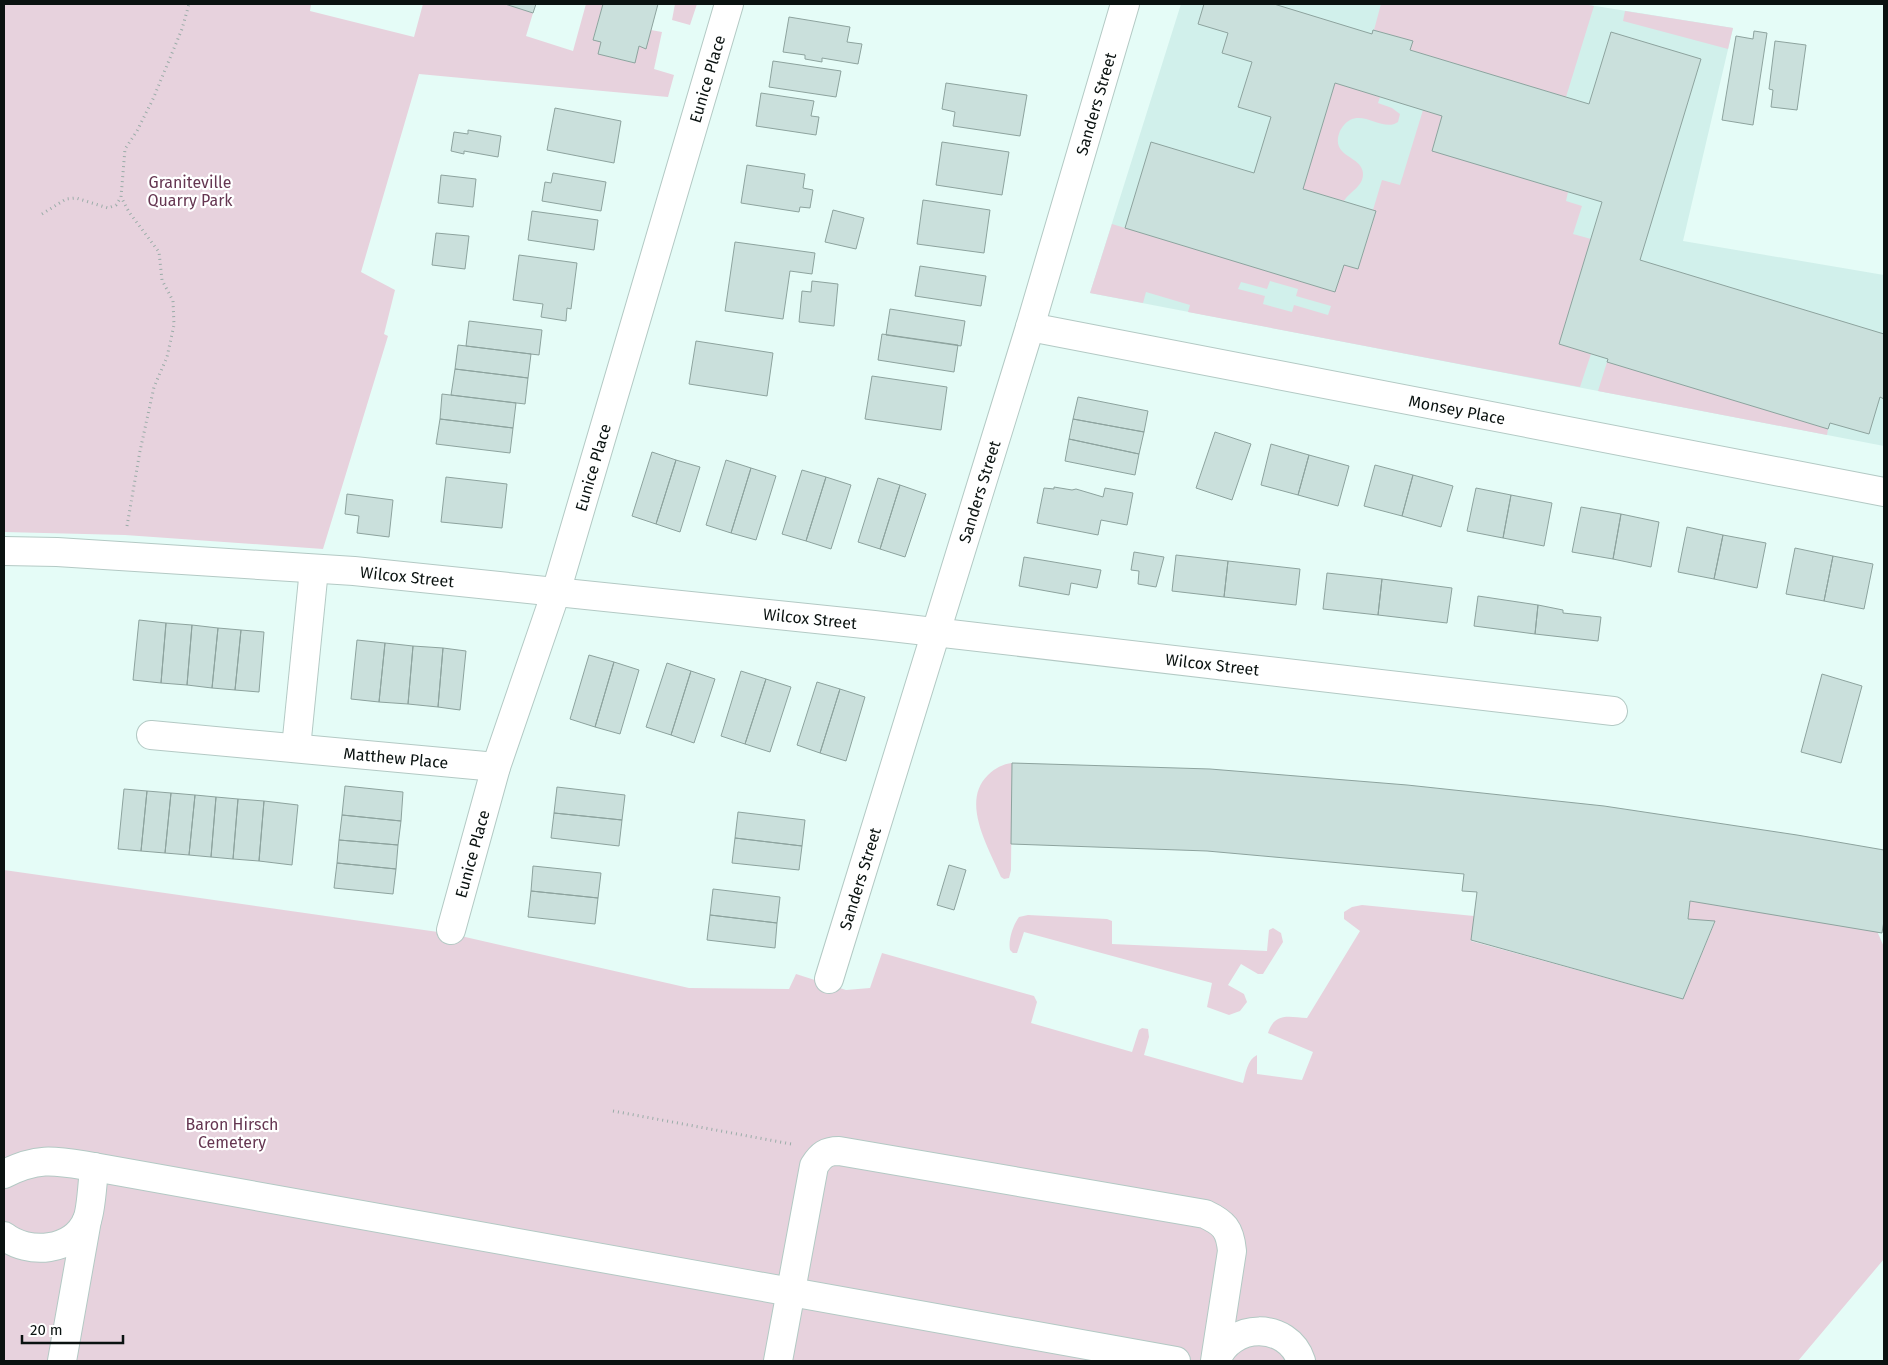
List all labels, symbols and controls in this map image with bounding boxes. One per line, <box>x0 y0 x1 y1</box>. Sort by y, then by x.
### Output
street label: Eunice Place <box>685 33 729 125</box>
street label: Sanders Street <box>1072 50 1120 157</box>
park label: Graniteville Quarry Park <box>147 173 233 210</box>
street label: Monsey Place <box>1407 391 1507 428</box>
street label: Eunice Place <box>571 421 615 513</box>
street label: Sanders Street <box>955 438 1004 545</box>
street label: Wilcox Street <box>359 562 455 591</box>
street label: Wilcox Street <box>762 604 858 633</box>
street label: Wilcox Street <box>1164 649 1260 679</box>
street label: Matthew Place <box>343 743 449 772</box>
street label: Eunice Place <box>451 808 493 900</box>
street label: Sanders Street <box>835 825 885 932</box>
park label: Baron Hirsch Cemetery <box>186 1115 278 1152</box>
scale bar <box>22 1312 124 1344</box>
text: 20 m <box>30 1321 63 1339</box>

